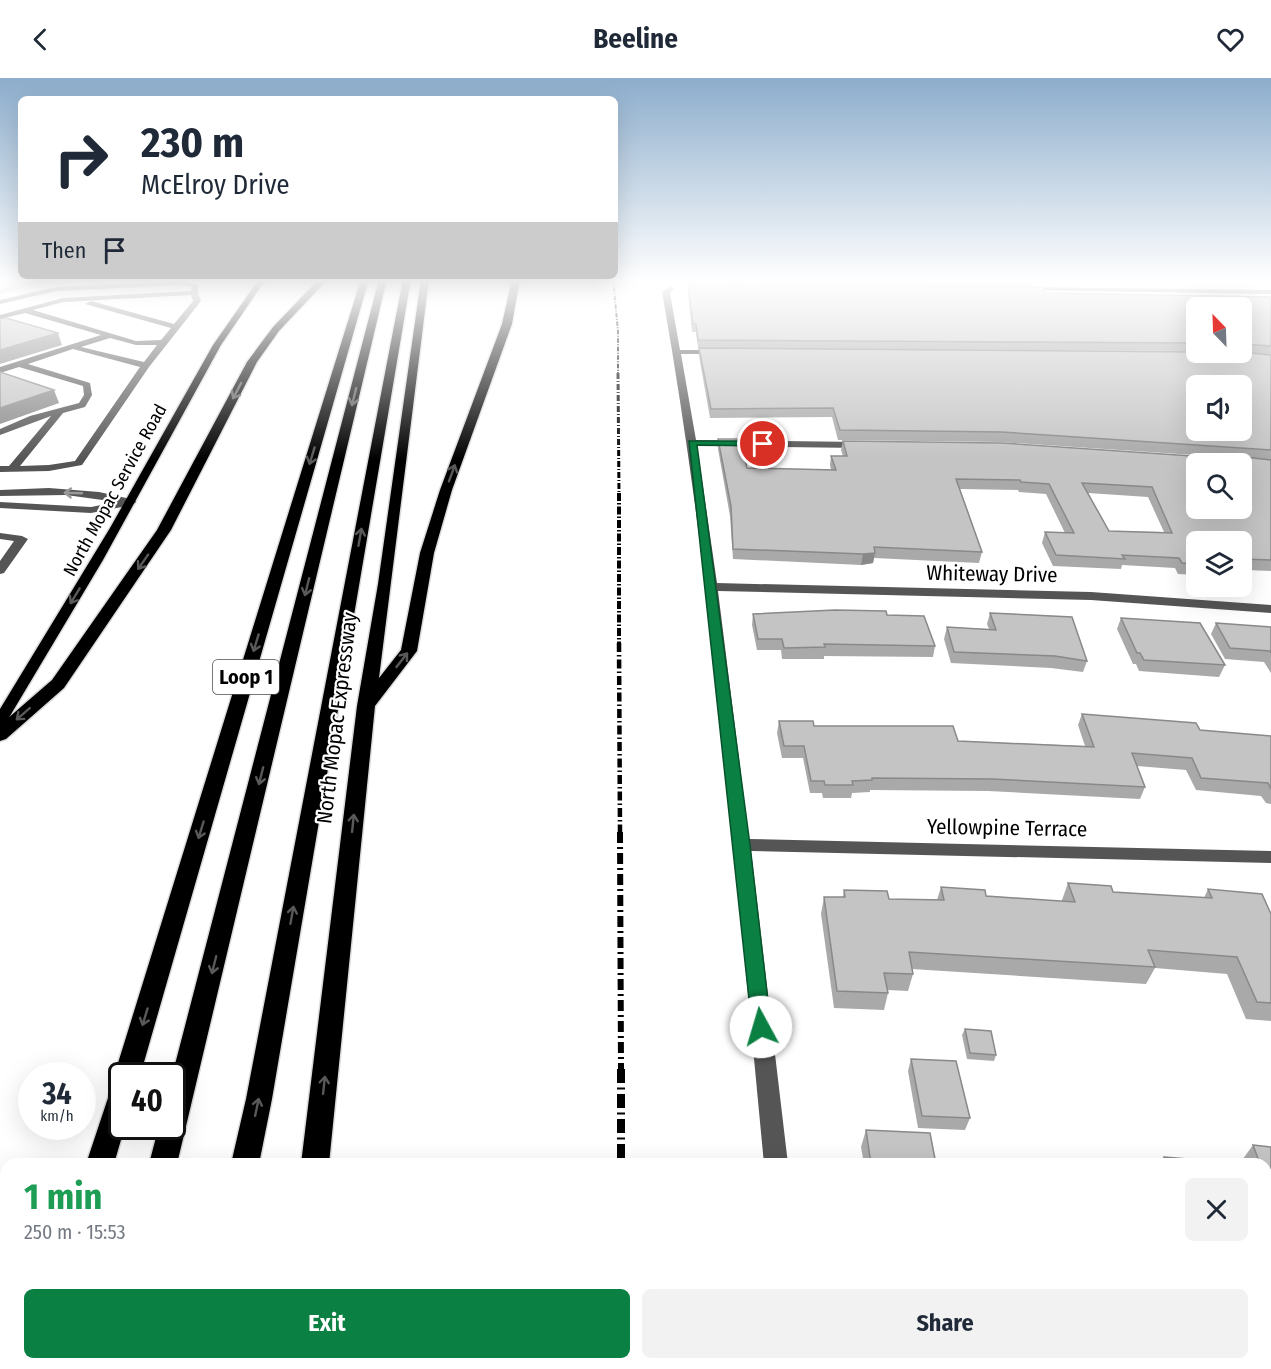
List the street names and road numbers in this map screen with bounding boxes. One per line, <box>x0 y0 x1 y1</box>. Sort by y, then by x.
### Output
street label: North Mopac Service Road <box>59 400 171 580</box>
street label: Whiteway Drive <box>926 560 1058 588</box>
street label: North Mopac Expressway <box>311 610 363 825</box>
road number: Loop 1 <box>213 660 279 694</box>
street label: Yellowpine Terrace <box>927 814 1087 842</box>

